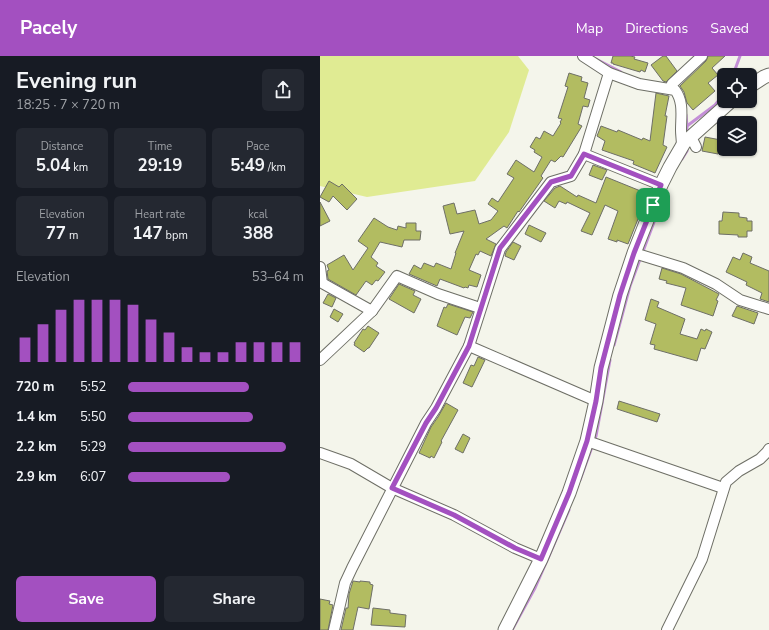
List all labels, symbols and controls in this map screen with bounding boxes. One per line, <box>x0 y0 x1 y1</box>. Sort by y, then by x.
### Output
text: Pacely <box>20 15 77 41</box>
text: Map <box>576 19 603 38</box>
text: Directions <box>625 19 688 38</box>
text: Saved <box>710 19 749 38</box>
text: Evening run <box>16 66 137 96</box>
map controls <box>717 68 757 156</box>
button: locate <box>717 68 757 108</box>
button: share <box>262 69 304 111</box>
text: 18:25 · 7 × 720 m <box>16 96 120 114</box>
button: layers <box>717 116 757 156</box>
text: Distance <box>41 139 83 154</box>
text: Time <box>148 139 172 154</box>
text: Pace <box>246 139 270 154</box>
text: 5.04 <box>36 154 71 177</box>
text: 29:19 <box>137 154 183 177</box>
text: 5:49 <box>230 154 265 177</box>
text: km <box>71 160 88 175</box>
text: /km <box>265 160 286 175</box>
pin <box>636 188 670 222</box>
icon: arrive <box>642 194 664 216</box>
text: Elevation <box>39 207 85 222</box>
text: Heart rate <box>135 207 185 222</box>
text: kcal <box>248 207 268 222</box>
text: 77 <box>46 222 66 245</box>
text: 147 <box>132 222 163 245</box>
text: 388 <box>243 222 273 245</box>
text: m <box>66 228 78 243</box>
text: bpm <box>163 228 188 243</box>
text: Elevation <box>16 268 70 286</box>
text: 53–64 m <box>252 268 304 286</box>
text: 720 m <box>16 378 54 396</box>
text: 5:52 <box>80 378 106 396</box>
text: 1.4 km <box>16 408 57 426</box>
text: 5:50 <box>80 408 106 426</box>
text: 2.2 km <box>16 438 57 456</box>
text: 5:29 <box>80 438 106 456</box>
text: 2.9 km <box>16 468 57 486</box>
text: 6:07 <box>80 468 106 486</box>
button: Save <box>16 576 156 622</box>
button: Share <box>164 576 304 622</box>

